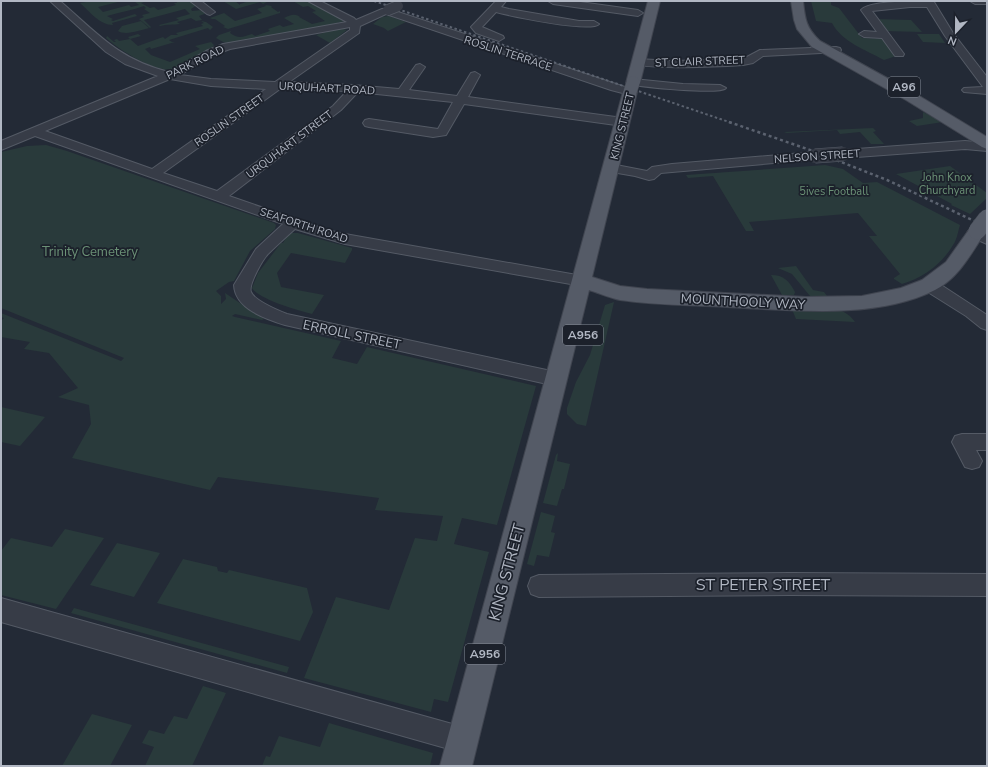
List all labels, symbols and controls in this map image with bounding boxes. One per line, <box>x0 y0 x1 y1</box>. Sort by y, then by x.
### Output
north arrow <box>936 12 976 52</box>
street label: ROSLIN TERRACE <box>462 32 554 75</box>
text: N <box>946 32 959 49</box>
street label: PARK ROAD <box>164 42 227 83</box>
street label: ST CLAIR STREET <box>655 52 746 71</box>
road number: A96 <box>888 77 920 97</box>
street label: URQUHART ROAD <box>278 78 376 99</box>
street label: ROSLIN STREET <box>191 90 268 150</box>
street label: KING STREET <box>607 91 638 161</box>
street label: URQUHART STREET <box>243 107 336 182</box>
street label: NELSON STREET <box>773 146 861 167</box>
park label: John Knox Churchyard <box>919 170 975 198</box>
park label: 5ives Football <box>799 184 869 199</box>
street label: SEAFORTH ROAD <box>258 204 350 247</box>
park label: Trinity Cemetery <box>42 243 138 261</box>
street label: MOUNTHOOLY WAY <box>680 290 806 314</box>
street label: ERROLL STREET <box>301 316 402 354</box>
road number: A956 <box>563 325 603 345</box>
street label: KING STREET <box>483 521 531 623</box>
street label: ST PETER STREET <box>696 574 831 596</box>
road number: A956 <box>465 644 505 664</box>

